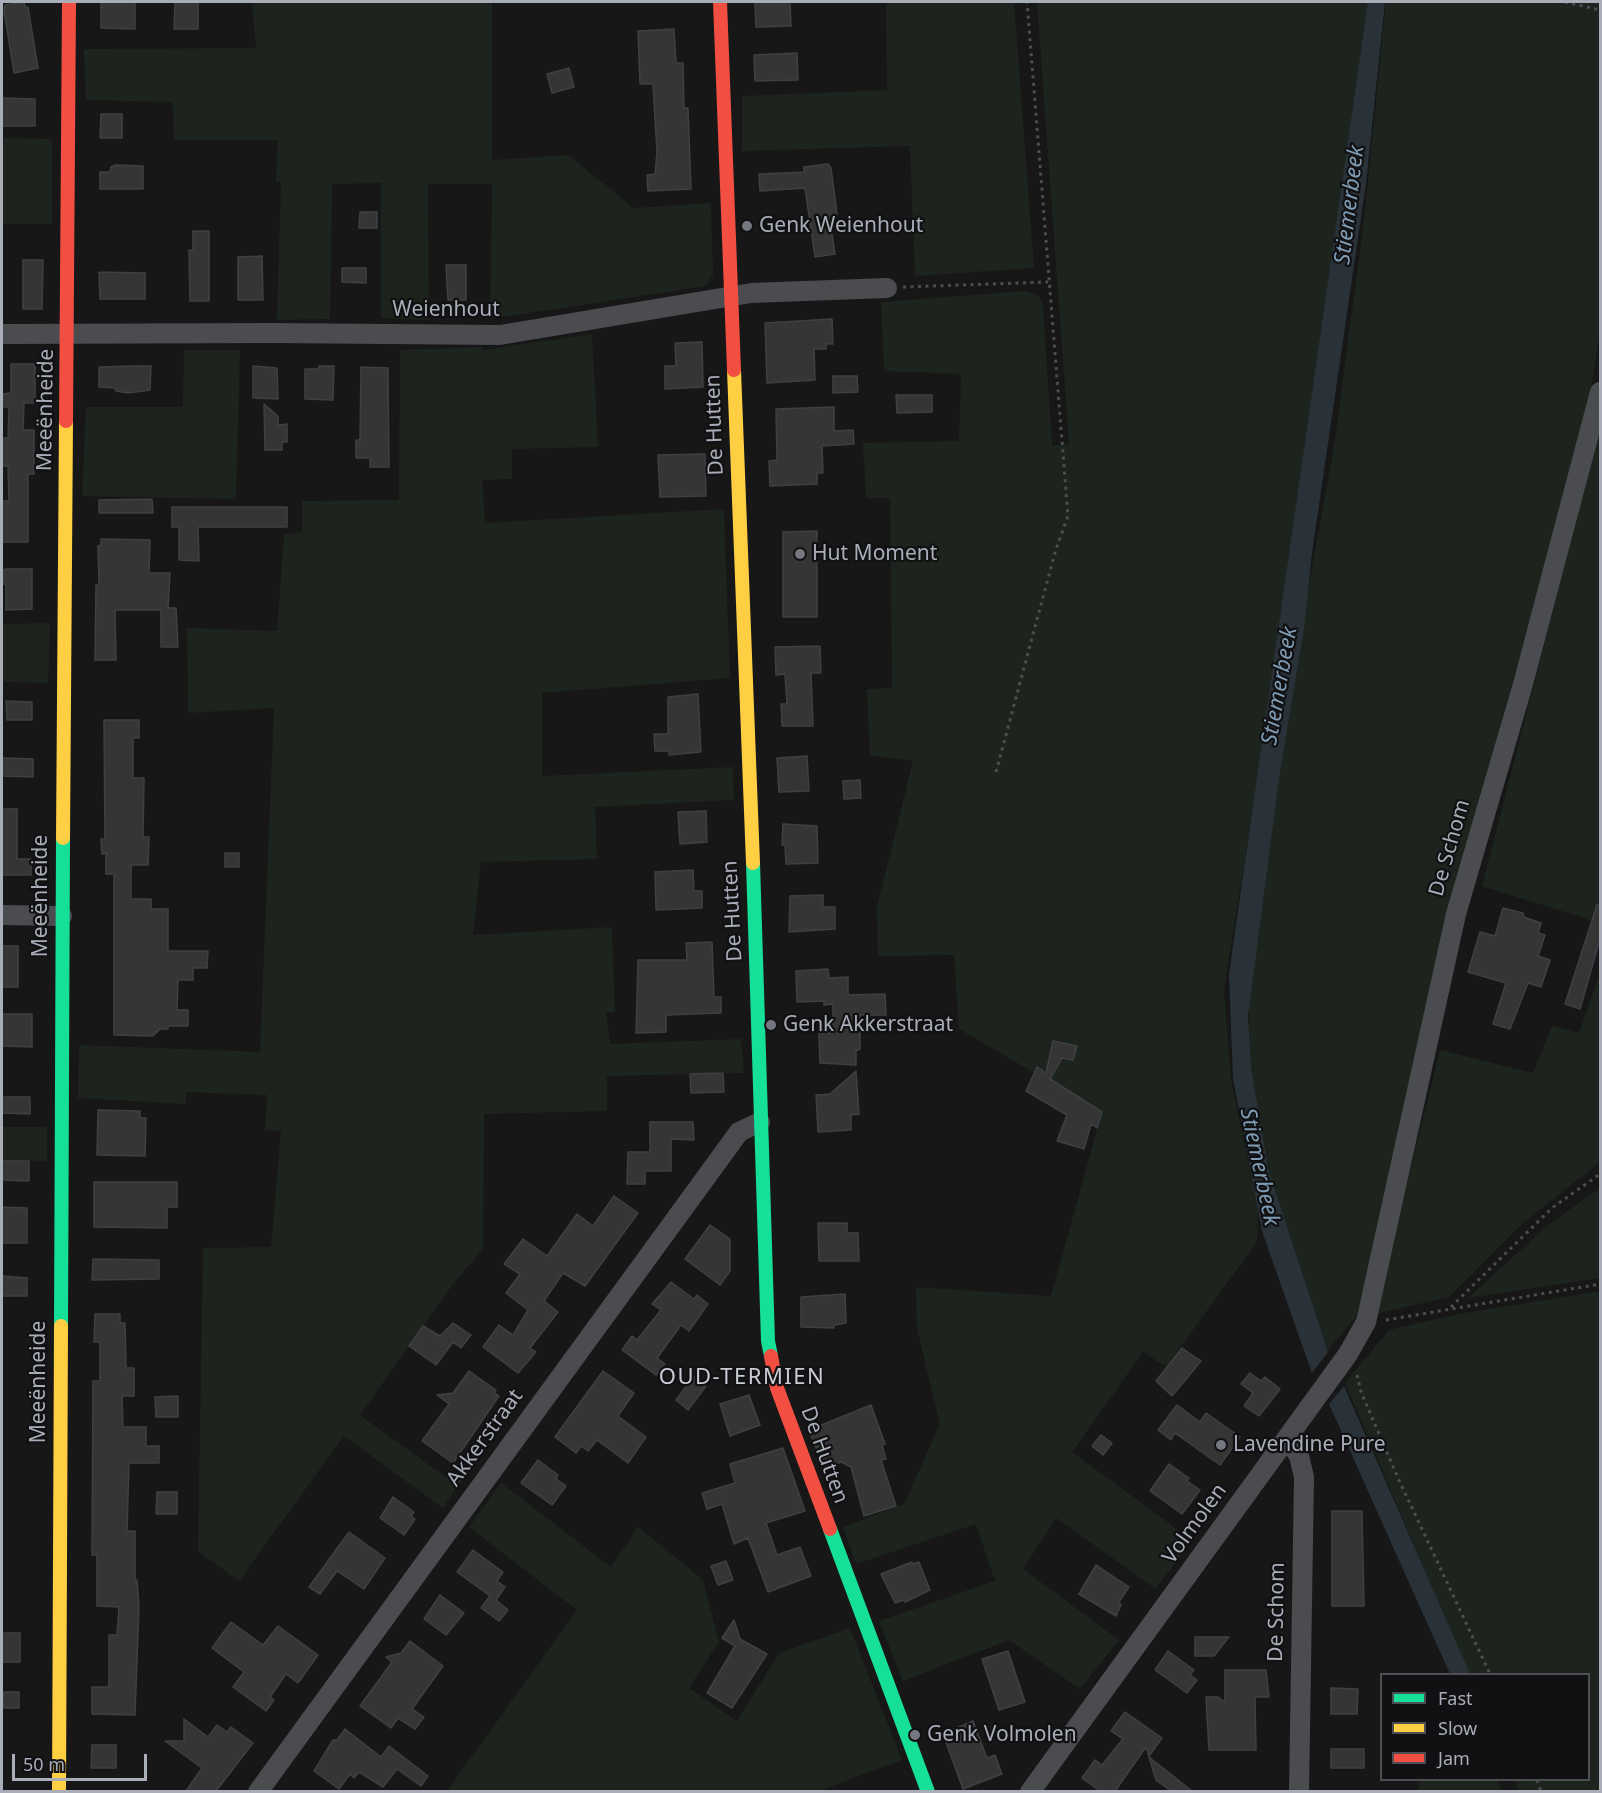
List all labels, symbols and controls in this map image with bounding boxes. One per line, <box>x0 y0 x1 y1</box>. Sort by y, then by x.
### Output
water label: Stiemerbeek <box>1330 144 1370 266</box>
place label: Genk Weienhout <box>759 213 923 239</box>
marker: Genk Weienhout <box>740 219 754 233</box>
street label: Weienhout <box>392 297 500 323</box>
street label: Meeënheide <box>32 349 60 471</box>
street label: De Hutten <box>701 374 729 476</box>
place label: Hut Moment <box>812 541 937 567</box>
marker: Hut Moment <box>793 547 807 561</box>
water label: Stiemerbeek <box>1257 625 1303 747</box>
street label: De Schom <box>1424 797 1476 899</box>
street label: Meeënheide <box>28 835 54 957</box>
street label: De Hutten <box>718 860 748 962</box>
place label: Genk Akkerstraat <box>783 1012 953 1038</box>
marker: Genk Akkerstraat <box>764 1018 778 1032</box>
water label: Stiemerbeek <box>1234 1106 1284 1228</box>
street label: Meeënheide <box>26 1321 52 1443</box>
district label: OUD-TERMIEN <box>659 1365 825 1391</box>
street label: Akkerstraat <box>441 1385 529 1491</box>
street label: De Hutten <box>795 1403 853 1507</box>
place label: Lavendine Pure <box>1233 1432 1386 1458</box>
marker: Lavendine Pure <box>1214 1438 1228 1452</box>
street label: Volmolen <box>1158 1479 1232 1569</box>
street label: De Schom <box>1264 1562 1290 1662</box>
legend <box>1380 1673 1590 1781</box>
text: Fast <box>1438 1686 1473 1710</box>
text: Slow <box>1438 1716 1477 1740</box>
place label: Genk Volmolen <box>927 1722 1077 1748</box>
marker: Genk Volmolen <box>908 1728 922 1742</box>
scale bar <box>15 1742 150 1780</box>
text: Jam <box>1438 1746 1470 1770</box>
text: 50 m <box>23 1752 65 1776</box>

